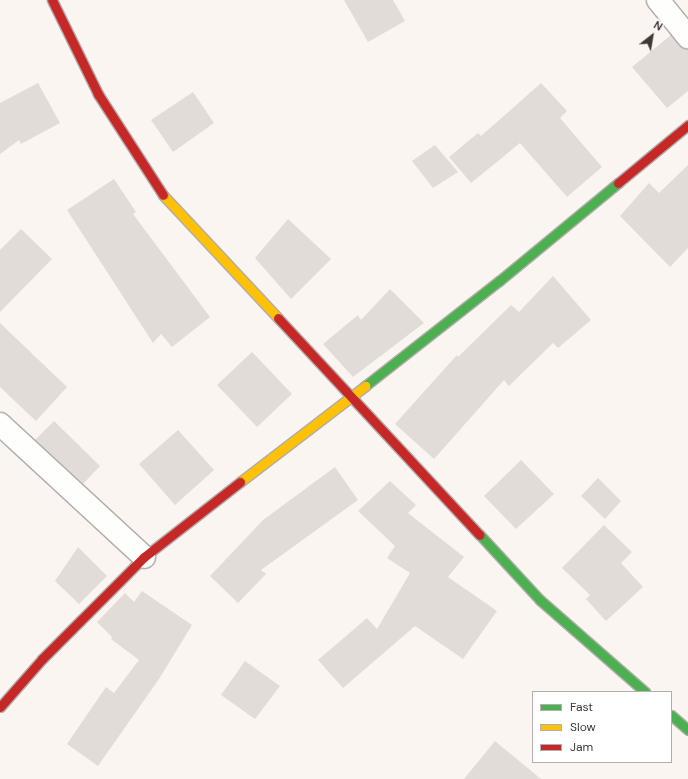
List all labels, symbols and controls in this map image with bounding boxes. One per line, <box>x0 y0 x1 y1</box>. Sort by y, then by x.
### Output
north arrow <box>632 16 672 56</box>
text: N <box>651 18 665 34</box>
legend <box>532 691 672 763</box>
text: Fast <box>570 699 593 715</box>
text: Slow <box>570 719 596 735</box>
text: Jam <box>570 739 593 755</box>

